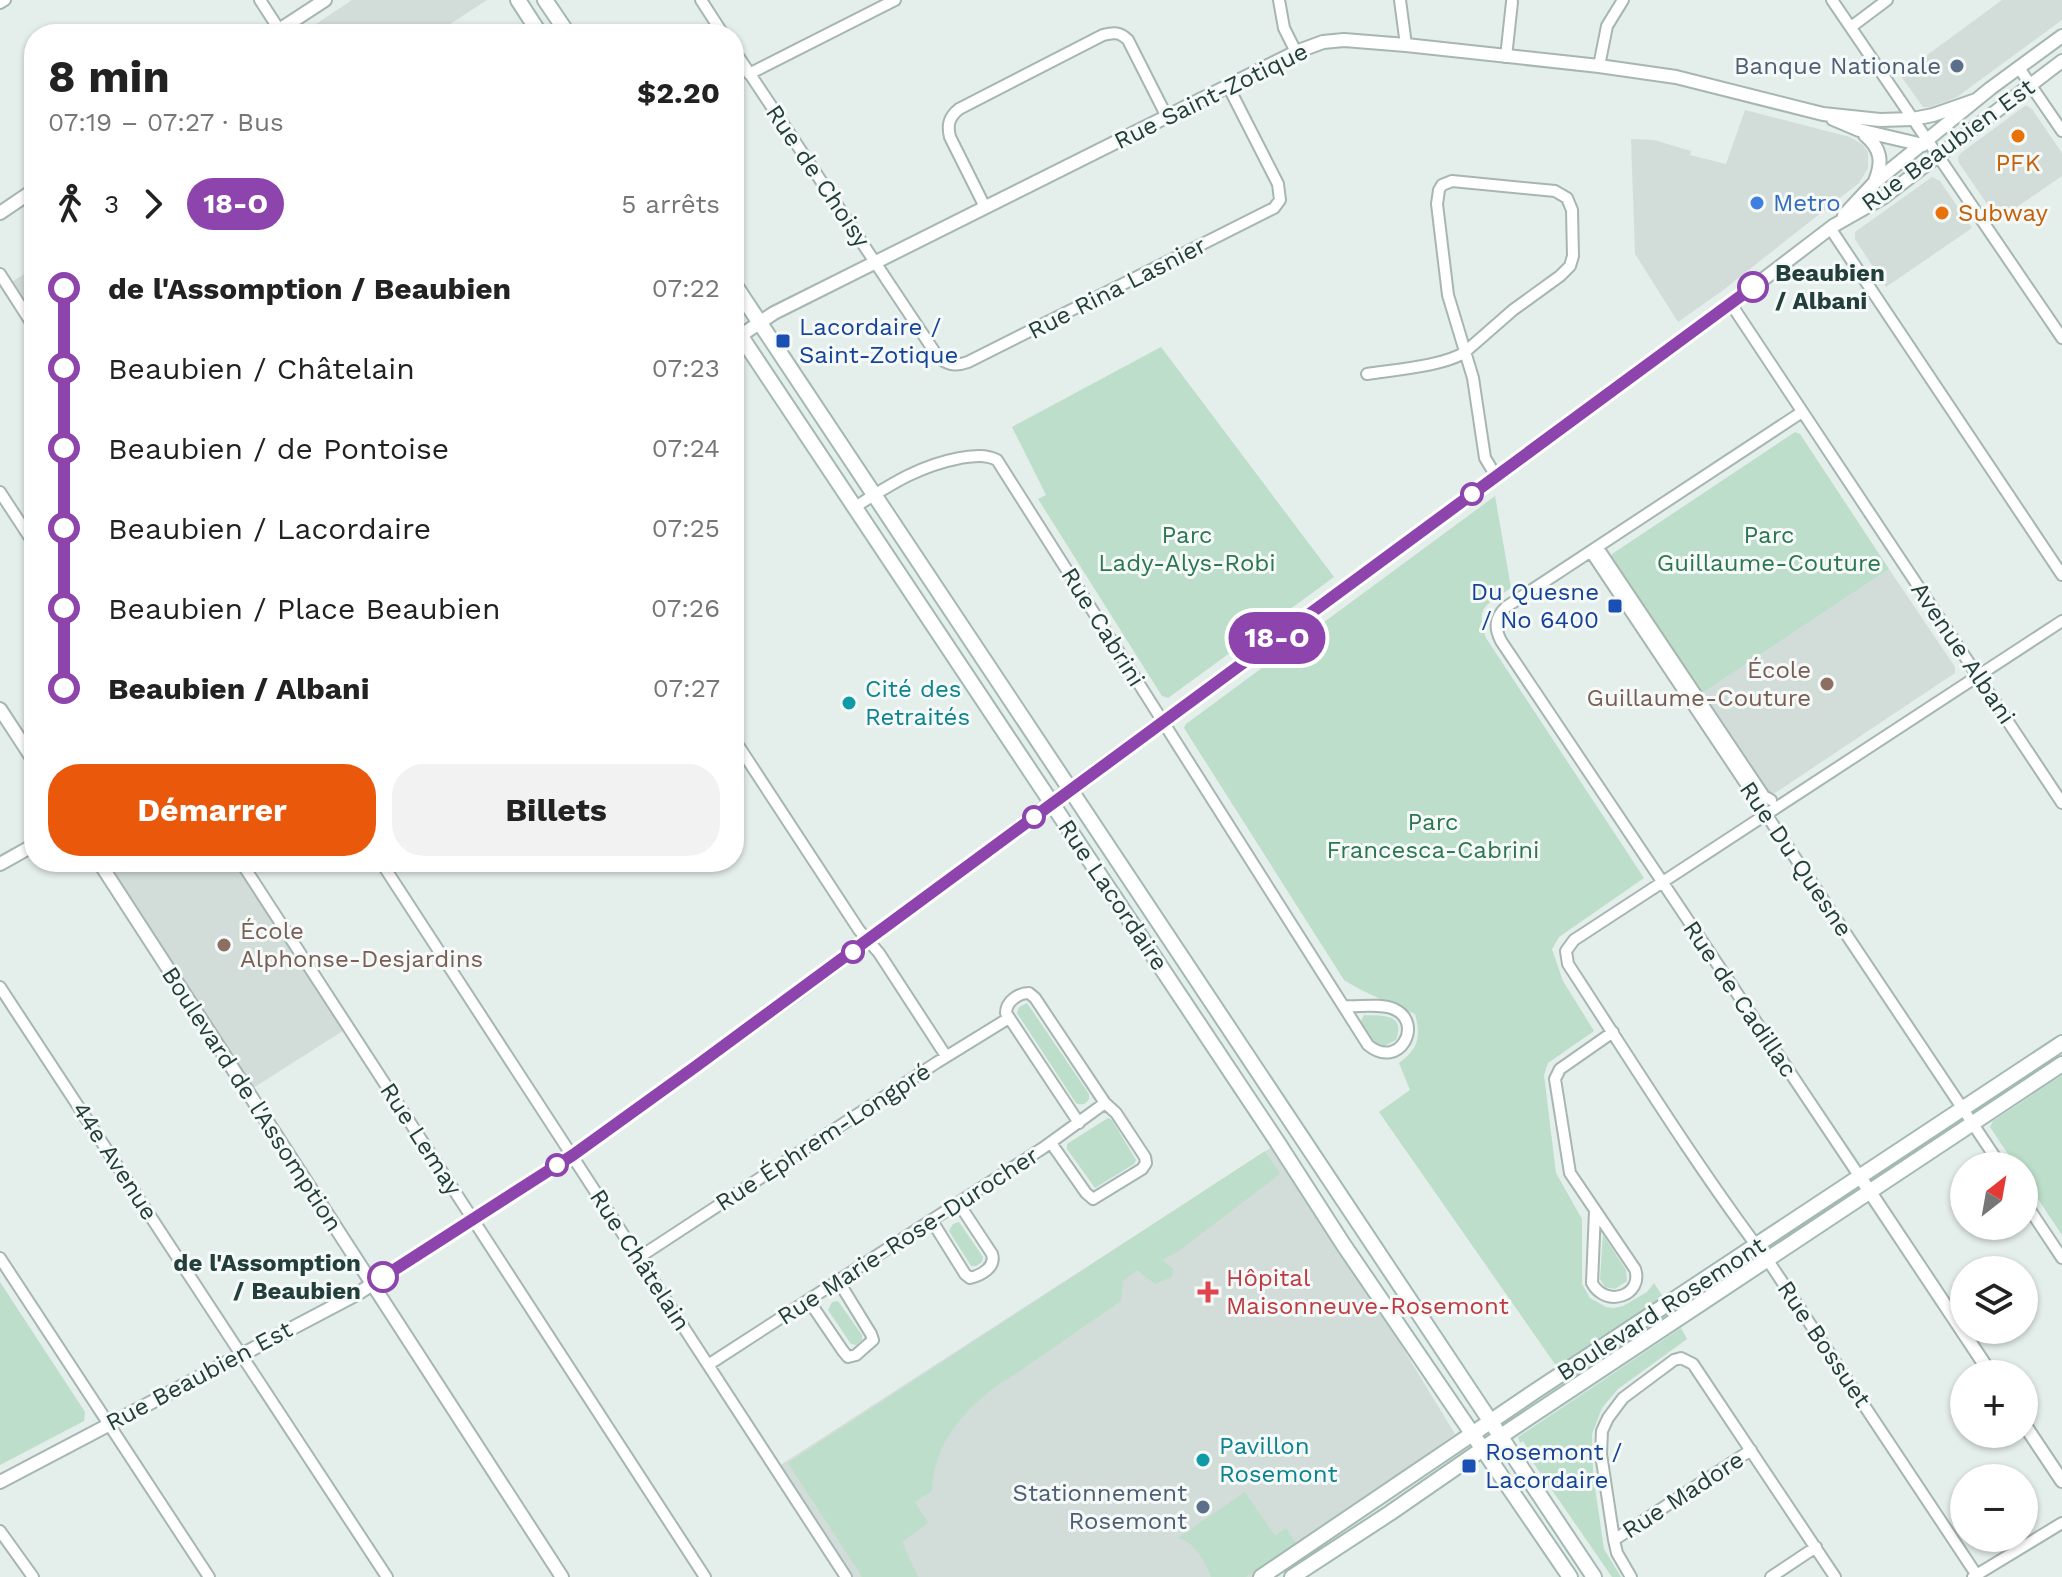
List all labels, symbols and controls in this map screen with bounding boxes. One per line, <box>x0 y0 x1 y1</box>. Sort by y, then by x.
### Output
street label: Rue Saint-Zotique <box>1110 37 1312 155</box>
text: 8 min <box>48 51 170 103</box>
place label: Banque Nationale <box>1734 52 1941 80</box>
marker: Banque Nationale <box>1948 57 1966 75</box>
street label: Rue Beaubien Est <box>1856 73 2040 217</box>
text: $2.20 <box>637 75 720 110</box>
street label: Rue de Choisy <box>760 99 876 253</box>
text: 07:19 – 07:27 · Bus <box>48 107 284 137</box>
marker: PFK <box>2009 127 2027 145</box>
place label: PFK <box>1995 149 2041 177</box>
icon: walk <box>48 182 92 226</box>
icon: forward <box>131 182 175 226</box>
text: 18-O <box>203 187 268 220</box>
text: 3 <box>104 189 119 219</box>
text: 5 arrêts <box>621 189 720 219</box>
place label: Metro <box>1773 189 1841 217</box>
marker: Metro <box>1748 194 1766 212</box>
place label: Subway <box>1958 199 2048 227</box>
marker: Subway <box>1933 204 1951 222</box>
street label: Rue Rina Lasnier <box>1023 231 1211 345</box>
place label: Beaubien / Albani <box>1775 259 1885 315</box>
text: de l'Assomption / Beaubien <box>108 271 511 306</box>
marker: Beaubien / Albani <box>1738 272 1768 302</box>
text: 07:22 <box>652 273 720 303</box>
place label: Lacordaire / Saint-Zotique <box>799 313 958 369</box>
marker: Lacordaire / Saint-Zotique <box>774 332 792 350</box>
text: Beaubien / Châtelain <box>108 351 415 386</box>
text: 07:23 <box>652 353 720 383</box>
text: Beaubien / de Pontoise <box>108 431 449 466</box>
text: 07:24 <box>652 433 720 463</box>
unlabelled marker <box>1461 483 1483 505</box>
text: Beaubien / Lacordaire <box>108 511 431 546</box>
text: 07:25 <box>652 513 720 543</box>
park label: Parc Lady-Alys-Robi <box>1098 521 1276 577</box>
park label: Parc Guillaume-Couture <box>1657 521 1881 577</box>
street label: Rue Cabrini <box>1055 562 1151 692</box>
street label: Avenue Albani <box>1905 577 2021 729</box>
place label: Du Quesne / No 6400 <box>1471 578 1599 634</box>
text: Beaubien / Place Beaubien <box>108 591 501 626</box>
text: 07:26 <box>651 593 720 623</box>
marker: Du Quesne / No 6400 <box>1606 597 1624 615</box>
line badge: 18-O <box>1221 612 1333 664</box>
text: 18-O <box>1244 621 1310 654</box>
place label: École Guillaume-Couture <box>1587 656 1811 712</box>
text: Beaubien / Albani <box>108 671 369 706</box>
text: 07:27 <box>653 673 720 703</box>
place label: Cité des Retraités <box>865 675 970 731</box>
marker: École Guillaume-Couture <box>1818 675 1836 693</box>
marker: Cité des Retraités <box>840 694 858 712</box>
button: Démarrer <box>48 764 376 856</box>
button: Billets <box>392 764 720 856</box>
street label: Rue Du Quesne <box>1734 776 1858 942</box>
unlabelled marker <box>1023 806 1045 828</box>
park label: Parc Francesca-Cabrini <box>1327 808 1539 864</box>
street label: Rue Lacordaire <box>1052 814 1174 976</box>
street label: Rue de Cadillac <box>1677 915 1803 1083</box>
place label: École Alphonse-Desjardins <box>240 917 483 973</box>
marker: École Alphonse-Desjardins <box>215 936 233 954</box>
unlabelled marker <box>842 941 864 963</box>
street label: Boulevard de l'Assomption <box>156 961 348 1237</box>
street label: Rue Éphrem-Longpré <box>710 1057 936 1217</box>
street label: Rue Lemay <box>374 1077 468 1201</box>
street label: 44e Avenue <box>66 1097 164 1225</box>
street label: Rue Marie-Rose-Durocher <box>772 1141 1044 1331</box>
north arrow <box>1950 1152 2038 1240</box>
map controls <box>1950 1152 2038 1552</box>
unlabelled marker <box>546 1154 568 1176</box>
street label: Rue Châtelain <box>584 1184 696 1336</box>
street label: Boulevard Rosemont <box>1552 1231 1770 1387</box>
place label: de l'Assomption / Beaubien <box>173 1249 361 1305</box>
button: layers <box>1950 1256 2038 1344</box>
marker: de l'Assomption / Beaubien <box>368 1262 398 1292</box>
place label: Hôpital Maisonneuve-Rosemont <box>1226 1264 1509 1320</box>
street label: Rue Bossuet <box>1771 1276 1877 1412</box>
marker: Hôpital Maisonneuve-Rosemont <box>1197 1281 1219 1303</box>
street label: Rue Beaubien Est <box>101 1315 297 1437</box>
button: + <box>1950 1360 2038 1448</box>
place label: Pavillon Rosemont <box>1219 1432 1337 1488</box>
place label: Rosemont / Lacordaire <box>1485 1438 1622 1494</box>
street label: Rue Madore <box>1617 1445 1749 1545</box>
marker: Pavillon Rosemont <box>1194 1451 1212 1469</box>
marker: Rosemont / Lacordaire <box>1460 1457 1478 1475</box>
button: − <box>1950 1464 2038 1552</box>
place label: Stationnement Rosemont <box>1013 1479 1187 1535</box>
marker: Stationnement Rosemont <box>1194 1498 1212 1516</box>

